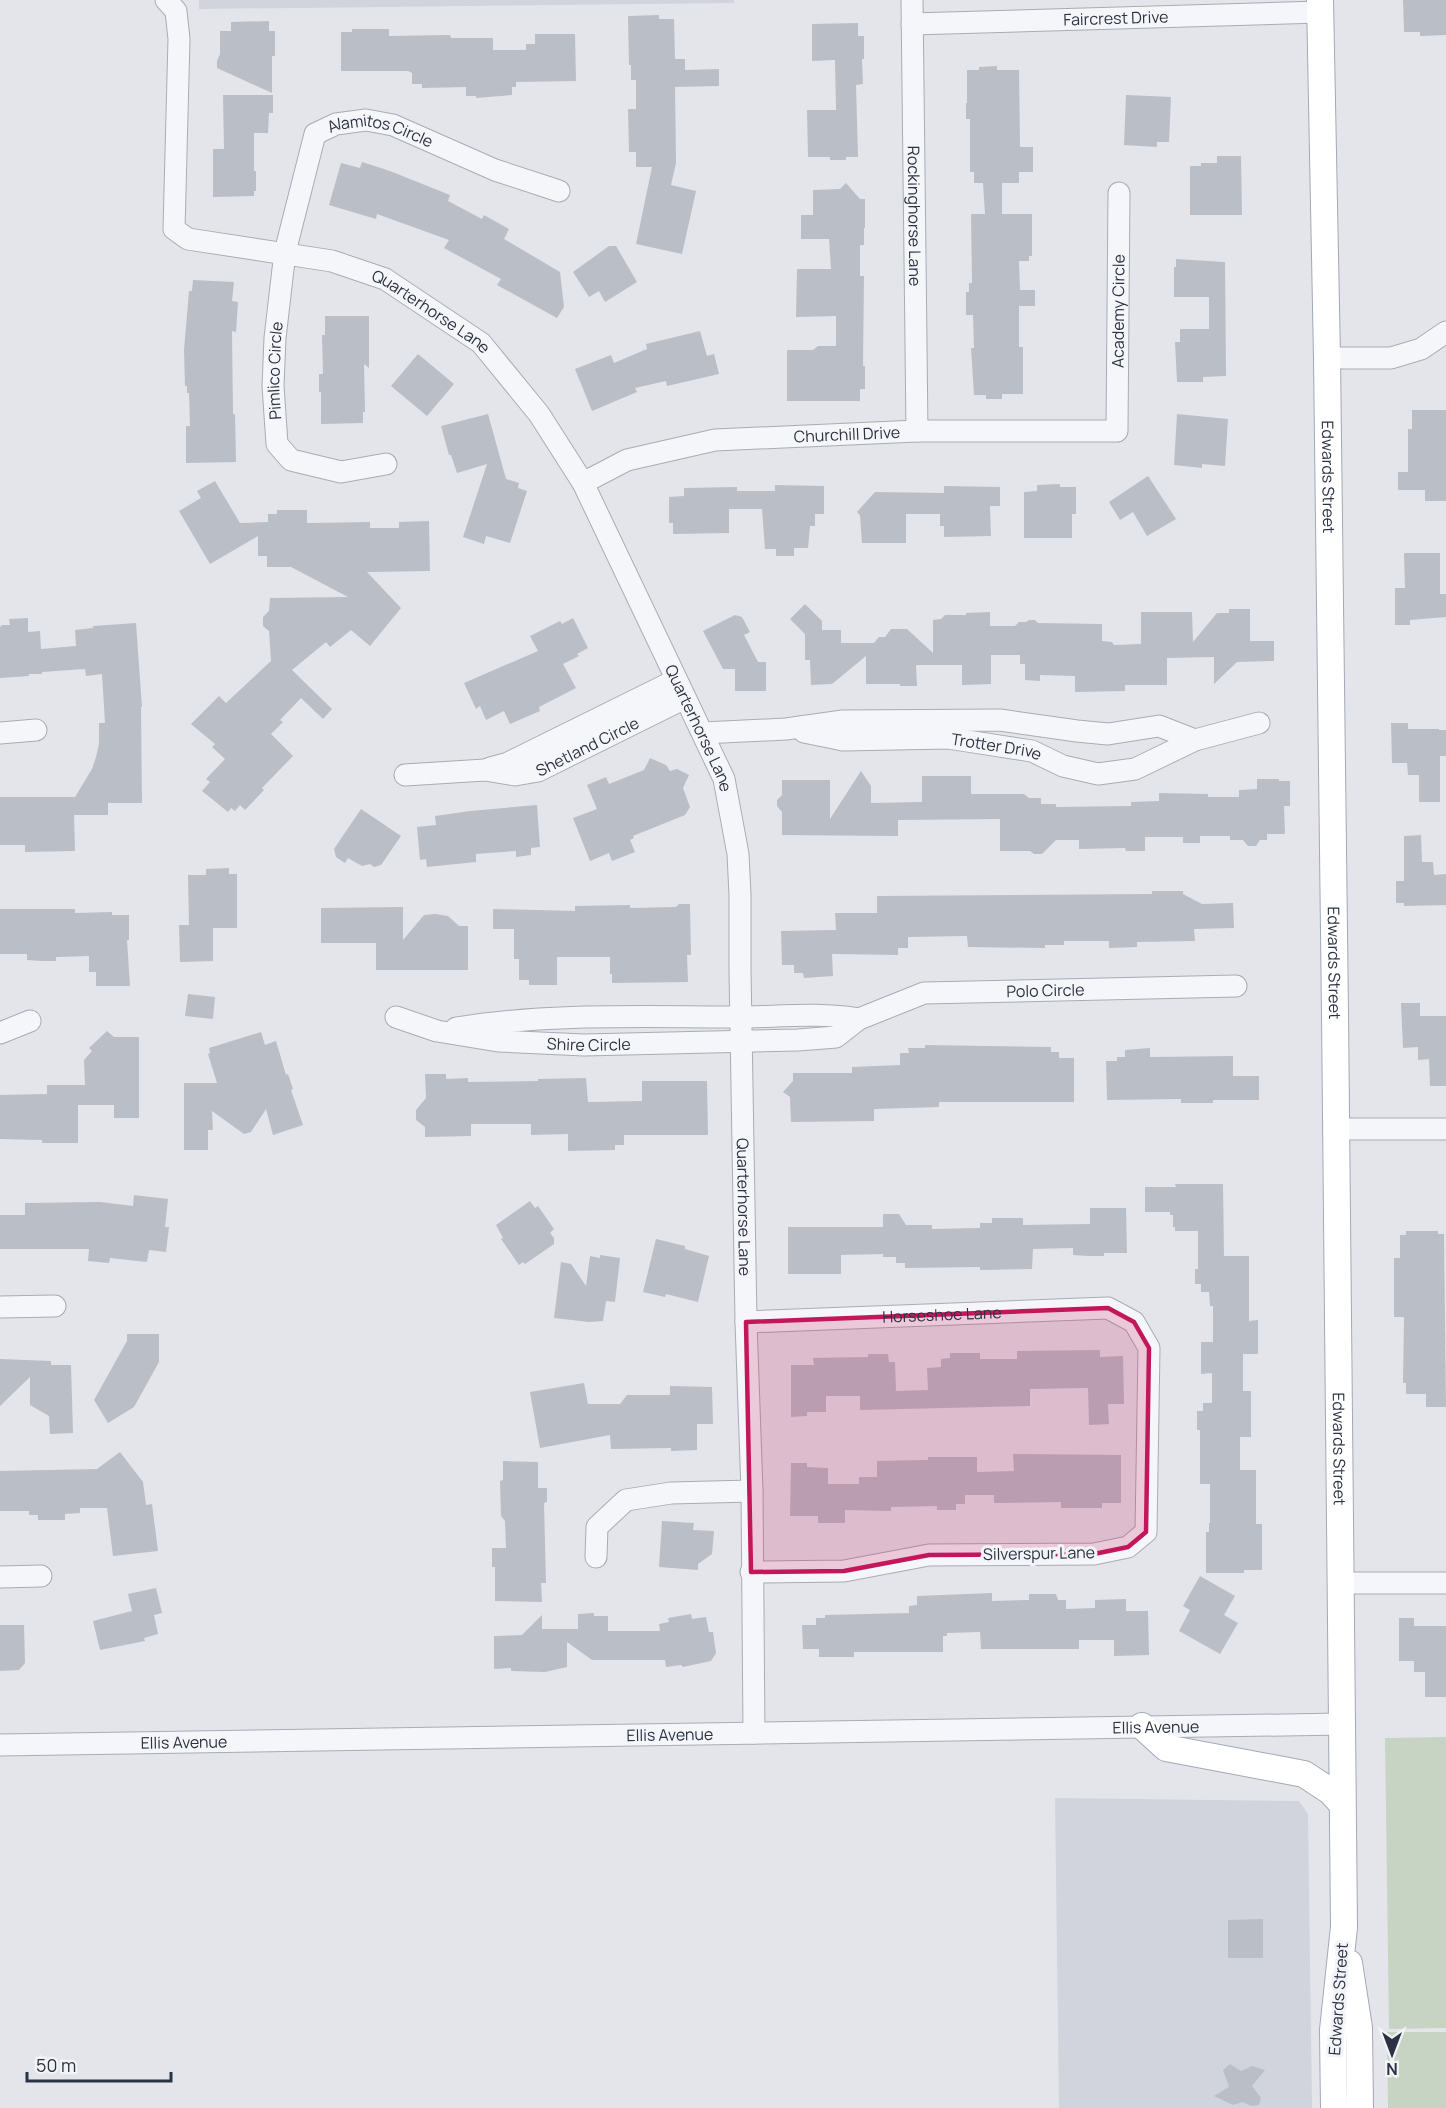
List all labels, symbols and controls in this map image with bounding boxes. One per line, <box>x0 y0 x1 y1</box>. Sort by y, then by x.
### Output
street label: Faircrest Drive <box>1063 5 1169 31</box>
street label: Alamitos Circle <box>323 109 437 152</box>
street label: Rockinghorse Lane <box>903 146 926 286</box>
street label: Academy Circle <box>1107 254 1129 368</box>
street label: Quarterhorse Lane <box>369 264 496 358</box>
street label: Pimlico Circle <box>262 320 288 420</box>
street label: Edwards Street <box>1317 420 1340 534</box>
street label: Churchill Drive <box>793 421 901 447</box>
street label: Quarterhorse Lane <box>660 661 737 793</box>
street label: Shetland Circle <box>532 712 643 781</box>
street label: Trotter Drive <box>950 728 1046 765</box>
street label: Edwards Street <box>1323 906 1346 1020</box>
street label: Polo Circle <box>1006 978 1085 1002</box>
street label: Shire Circle <box>546 1032 631 1056</box>
street label: Quarterhorse Lane <box>732 1138 756 1276</box>
street label: Horseshoe Lane <box>882 1301 1002 1328</box>
street label: Edwards Street <box>1328 1392 1351 1505</box>
street label: Silverspur Lane <box>983 1541 1095 1565</box>
street label: Ellis Avenue <box>1112 1715 1199 1739</box>
street label: Ellis Avenue <box>626 1723 713 1746</box>
street label: Ellis Avenue <box>140 1730 228 1754</box>
street label: Edwards Street <box>1323 1942 1353 2056</box>
north arrow <box>1362 2024 1422 2084</box>
scale bar <box>27 2045 171 2083</box>
text: 50 m <box>36 2053 76 2077</box>
text: N <box>1386 2058 1398 2080</box>

